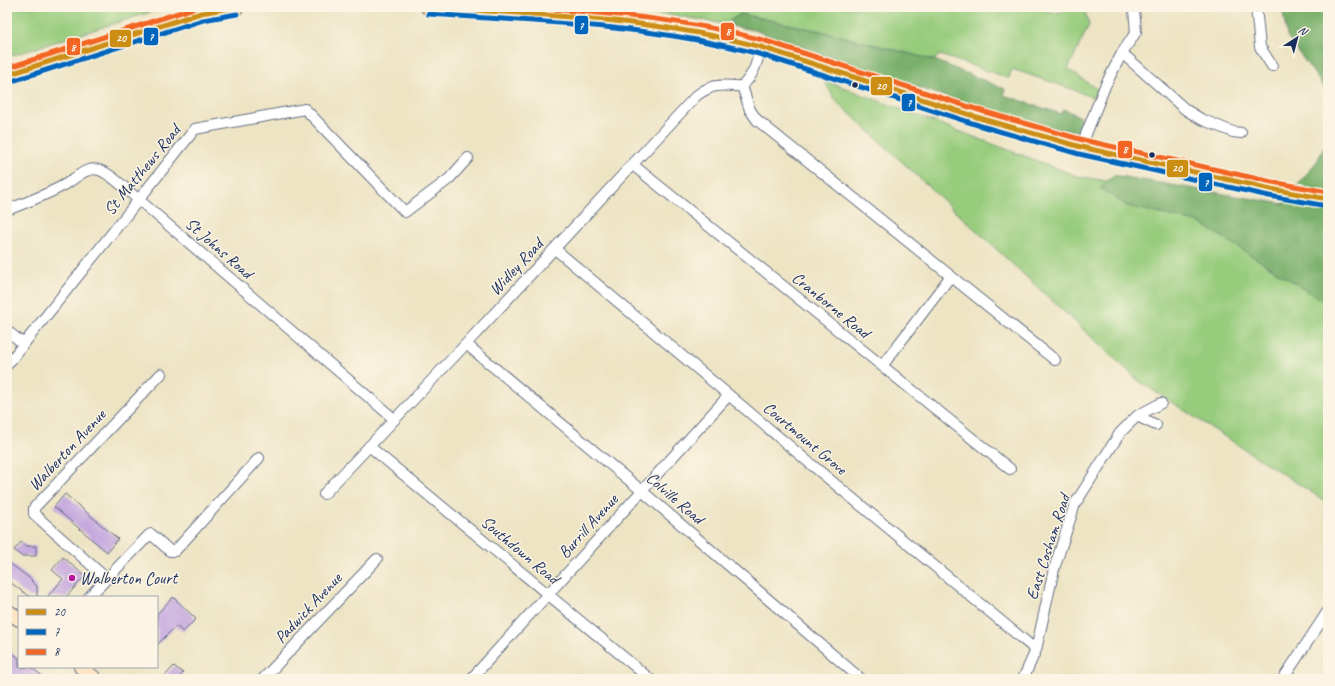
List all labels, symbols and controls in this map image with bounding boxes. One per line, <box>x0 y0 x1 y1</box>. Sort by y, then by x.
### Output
line badge: 7 <box>574 15 589 35</box>
text: 7 <box>579 18 585 32</box>
north arrow <box>1277 18 1317 58</box>
line badge: 8 <box>720 22 735 41</box>
text: N <box>1296 22 1312 39</box>
text: 8 <box>726 24 733 38</box>
line badge: 7 <box>143 27 159 46</box>
line badge: 20 <box>109 29 132 48</box>
text: 7 <box>149 29 155 43</box>
text: 20 <box>116 31 127 45</box>
line badge: 8 <box>66 37 81 56</box>
text: 8 <box>71 40 78 54</box>
line badge: 20 <box>870 76 893 96</box>
text: 20 <box>876 79 887 93</box>
unlabelled marker <box>850 80 860 90</box>
line badge: 7 <box>901 93 916 112</box>
text: 7 <box>907 95 913 109</box>
street label: St Matthews Road <box>99 119 186 220</box>
line badge: 8 <box>1117 140 1133 159</box>
text: 8 <box>1123 142 1130 156</box>
unlabelled marker <box>1147 150 1157 160</box>
line badge: 20 <box>1166 159 1189 178</box>
text: 20 <box>1172 161 1183 175</box>
line badge: 7 <box>1198 172 1213 192</box>
text: 7 <box>1204 175 1210 189</box>
street label: St Johns Road <box>181 213 260 285</box>
street label: Widley Road <box>484 233 549 300</box>
street label: Cranborne Road <box>788 267 876 344</box>
street label: Courtmount Grove <box>759 397 852 480</box>
street label: Walberton Avenue <box>24 404 111 495</box>
street label: Colville Road <box>642 467 711 531</box>
street label: Burrill Avenue <box>554 488 623 563</box>
street label: East Cosham Road <box>1021 489 1076 602</box>
street label: Southdown Road <box>477 511 565 590</box>
street label: Padwick Avenue <box>270 567 347 648</box>
place label: Walberton Court <box>80 568 179 589</box>
marker: Walberton Court <box>67 573 77 583</box>
legend <box>18 596 158 668</box>
text: 20 <box>54 604 66 620</box>
text: 7 <box>54 624 60 640</box>
text: 8 <box>54 644 61 660</box>

